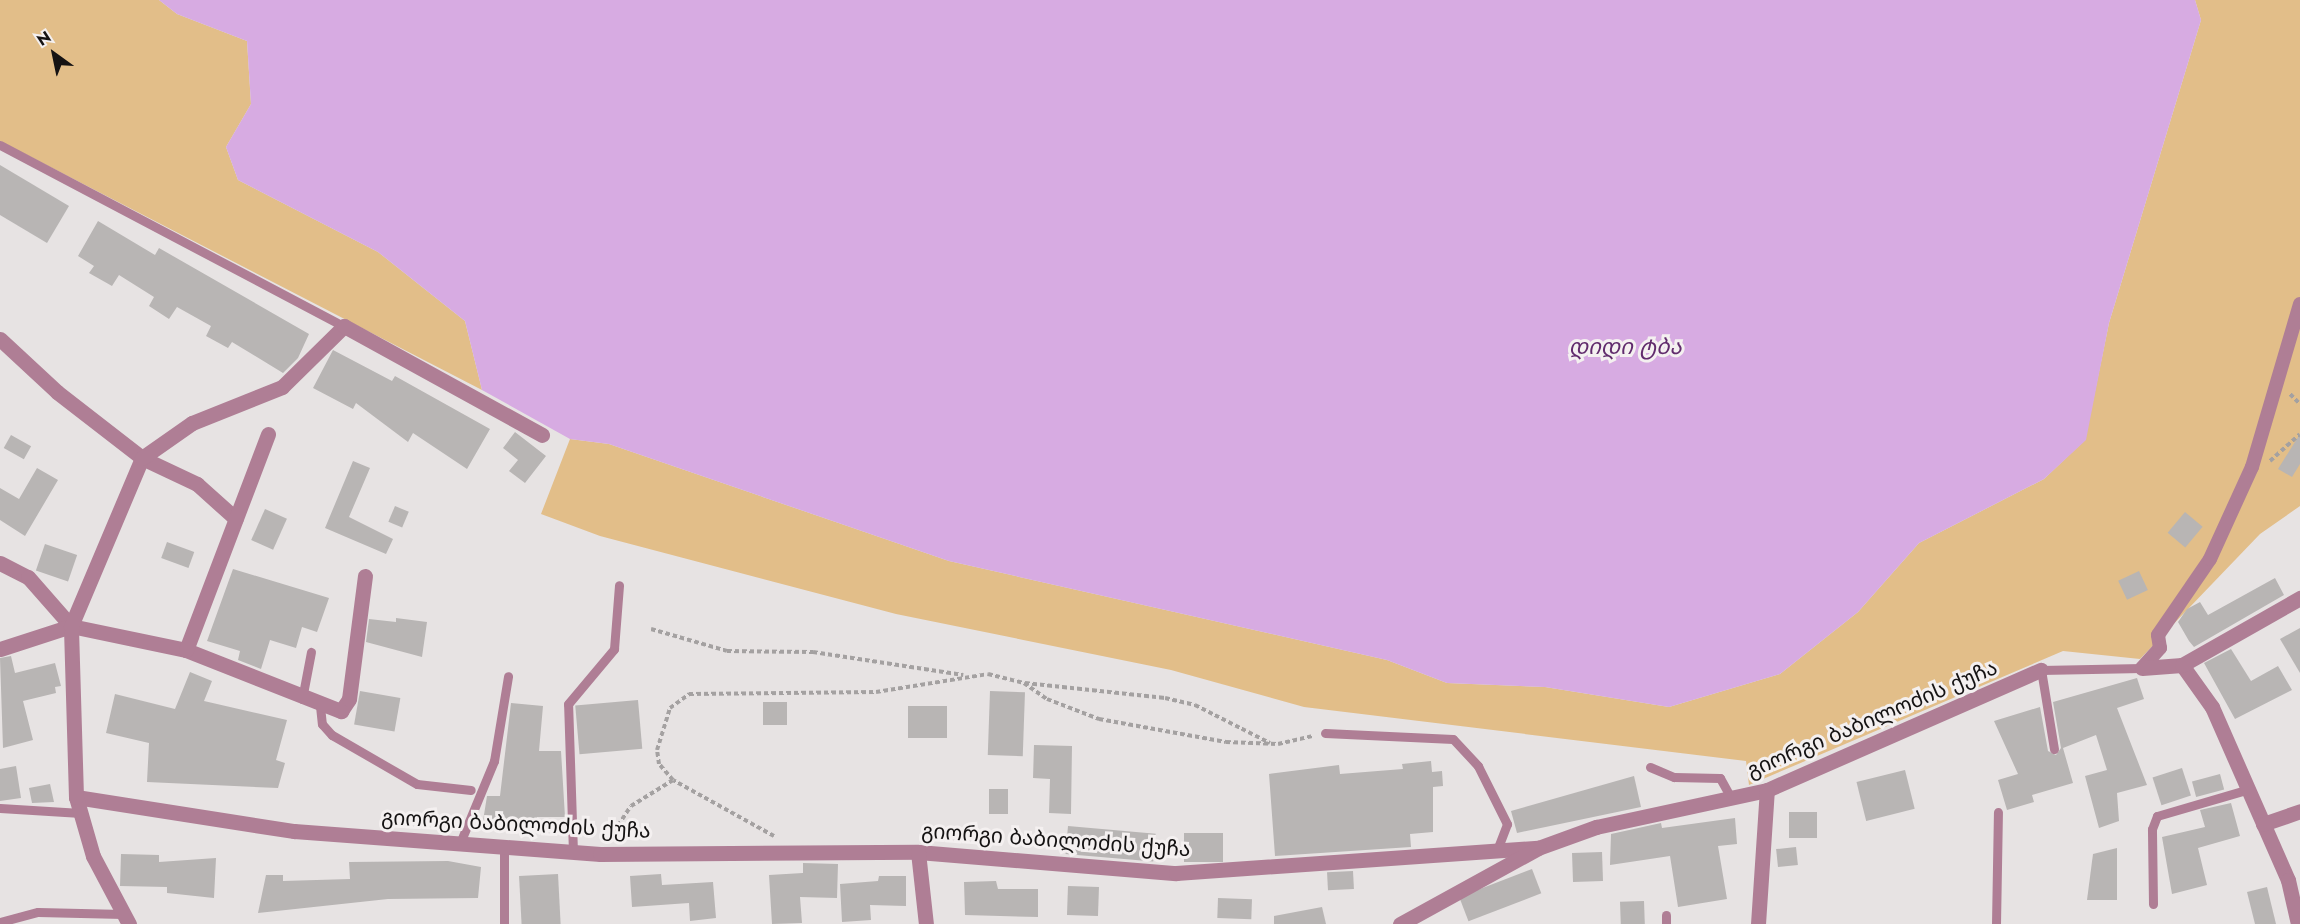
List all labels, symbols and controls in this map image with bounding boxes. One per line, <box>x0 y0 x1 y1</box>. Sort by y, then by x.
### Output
north arrow <box>24 24 84 84</box>
text: N <box>32 25 56 52</box>
water label: დიდი ტბა <box>1569 334 1681 360</box>
street label: გიორგი ბაბილოძის ქუჩა <box>1743 655 2001 783</box>
street label: გიორგი ბაბილოძის ქუჩა <box>381 804 651 844</box>
street label: გიორგი ბაბილოძის ქუჩა <box>921 818 1191 862</box>

